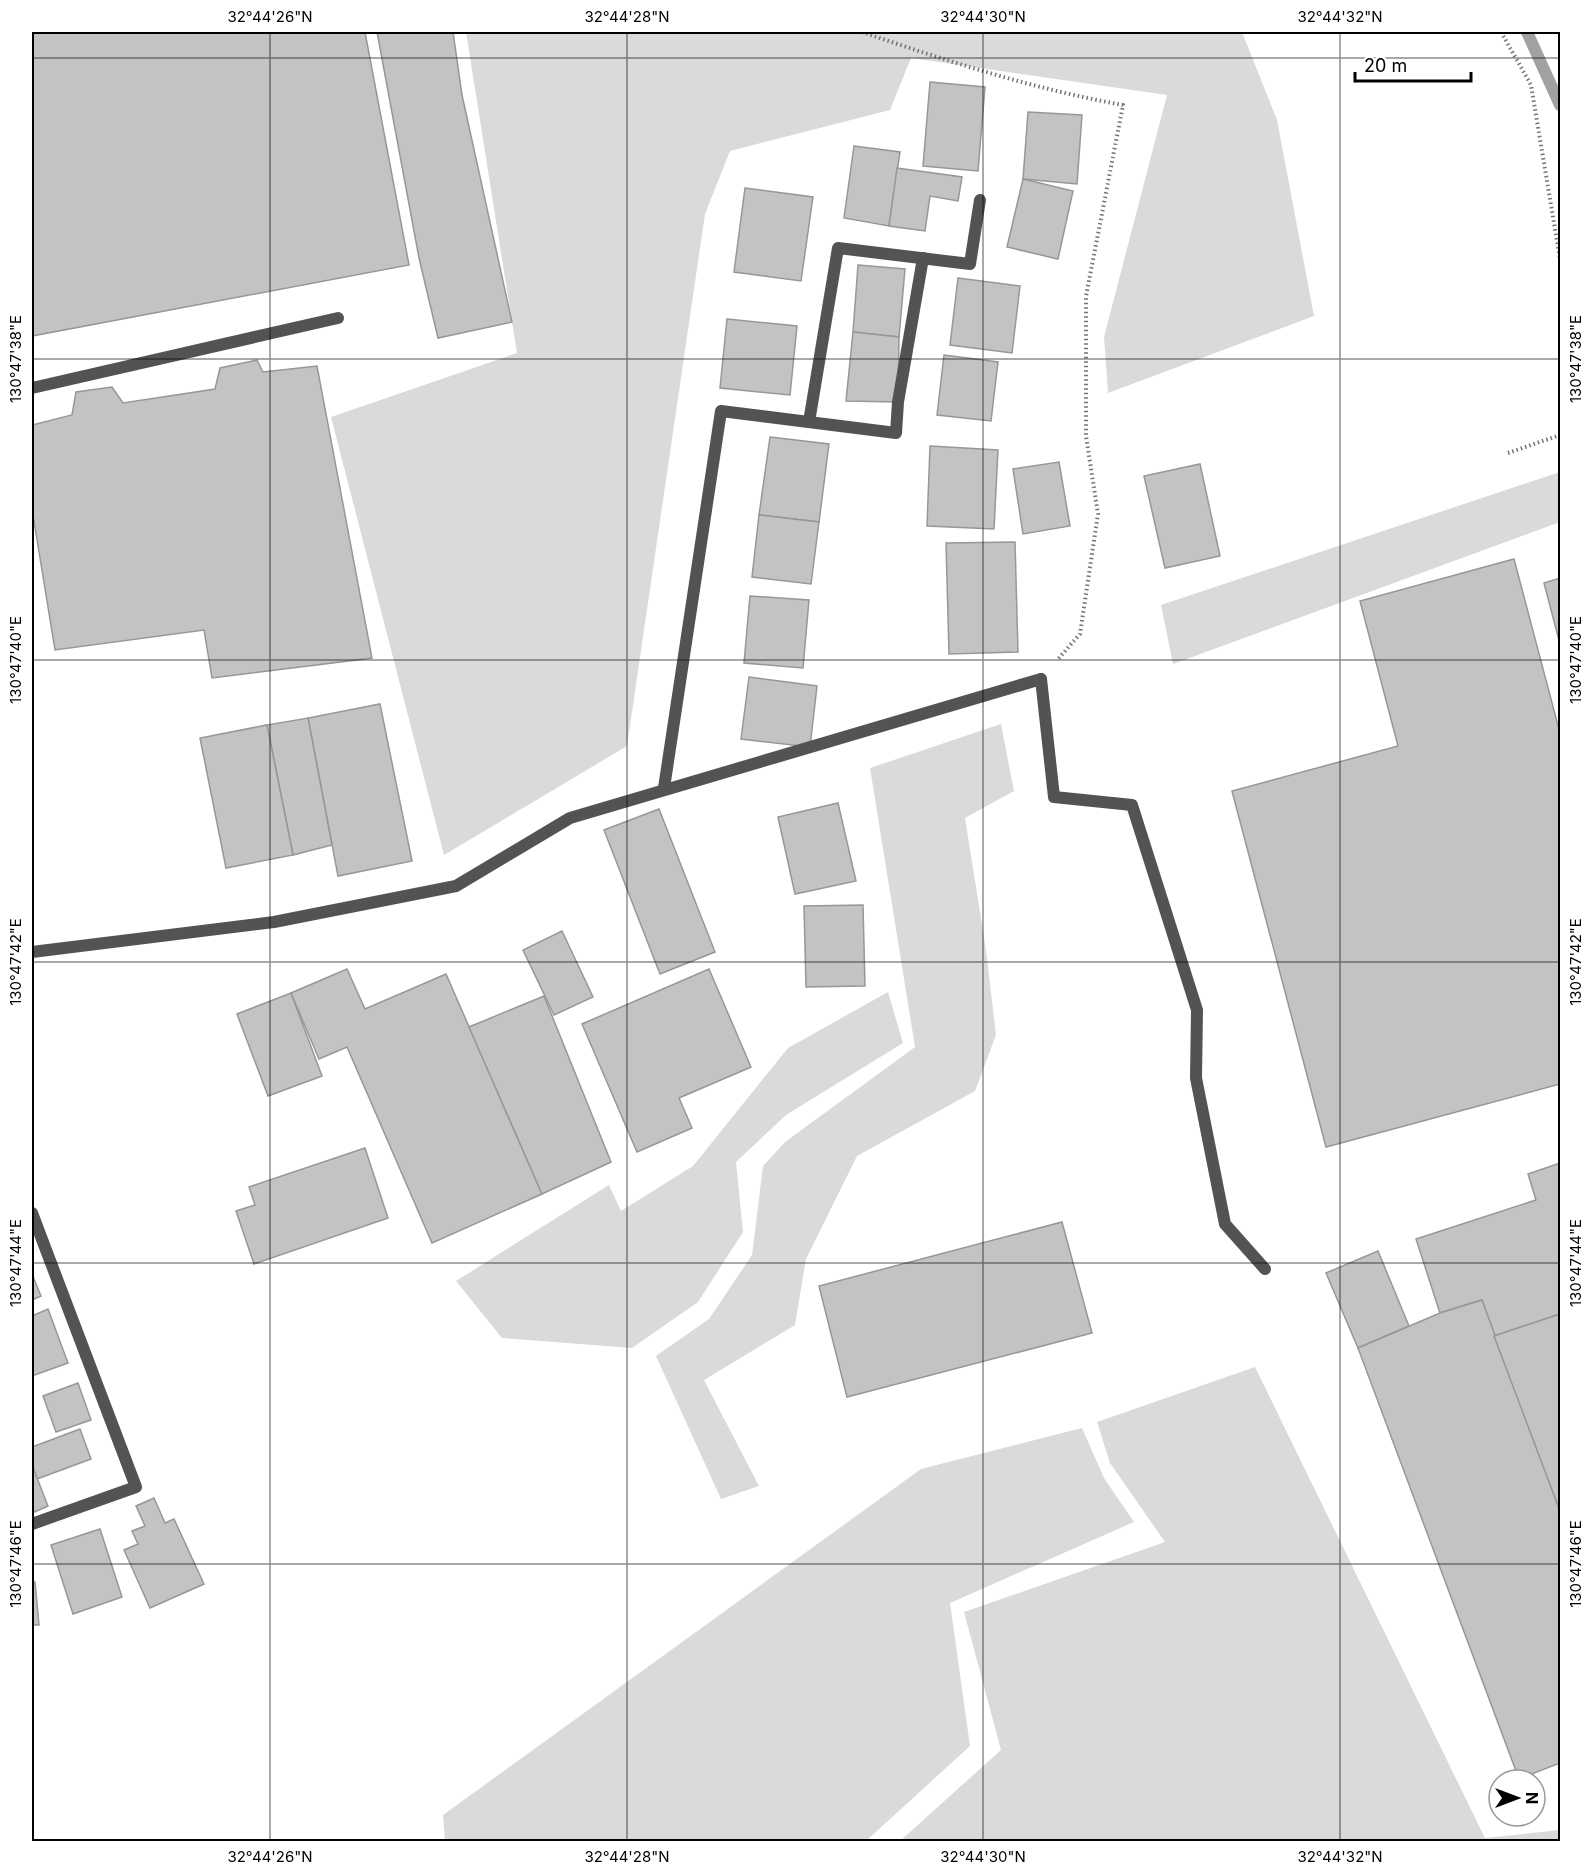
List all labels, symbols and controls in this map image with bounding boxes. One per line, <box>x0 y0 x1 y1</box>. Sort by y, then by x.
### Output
text: 32°44'26"N <box>227 7 313 26</box>
text: 32°44'28"N <box>584 7 670 26</box>
text: 32°44'30"N <box>940 7 1026 26</box>
text: 32°44'32"N <box>1297 7 1383 26</box>
scale bar <box>1355 45 1470 83</box>
text: 20 m <box>1364 55 1407 76</box>
text: 130°47'38"E <box>6 315 25 403</box>
text: 130°47'38"E <box>1566 315 1585 403</box>
text: 130°47'40"E <box>6 616 25 704</box>
text: 130°47'40"E <box>1566 616 1585 704</box>
text: 130°47'42"E <box>6 918 25 1006</box>
text: 130°47'42"E <box>1566 918 1585 1006</box>
text: 130°47'44"E <box>6 1219 25 1307</box>
text: 130°47'44"E <box>1566 1219 1585 1307</box>
text: 130°47'46"E <box>6 1520 25 1608</box>
text: 130°47'46"E <box>1566 1520 1585 1608</box>
north arrow <box>1487 1768 1547 1828</box>
text: N <box>1522 1792 1542 1804</box>
text: 32°44'26"N <box>227 1847 313 1866</box>
text: 32°44'28"N <box>584 1847 670 1866</box>
text: 32°44'30"N <box>940 1847 1026 1866</box>
text: 32°44'32"N <box>1297 1847 1383 1866</box>

